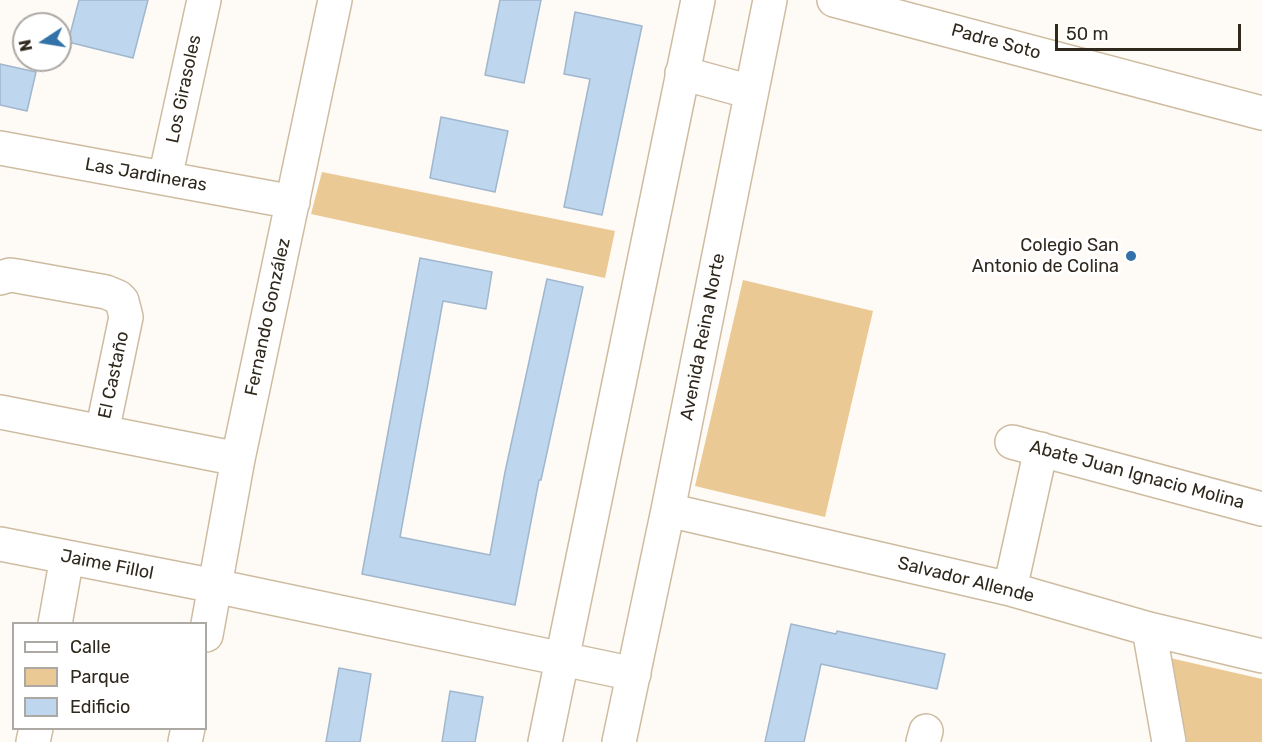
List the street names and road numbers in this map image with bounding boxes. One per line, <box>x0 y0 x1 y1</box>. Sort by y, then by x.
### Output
street label: Padre Soto <box>949 20 1043 64</box>
street label: Los Girasoles <box>162 33 206 145</box>
street label: Las Jardineras <box>83 154 209 196</box>
street label: Fernando González <box>241 236 295 398</box>
street label: Avenida Reina Norte <box>676 252 730 422</box>
street label: El Castaño <box>94 329 134 421</box>
street label: Abate Juan Ignacio Molina <box>1027 436 1247 514</box>
street label: Jaime Fillol <box>59 545 155 585</box>
street label: Salvador Allende <box>896 553 1036 607</box>

